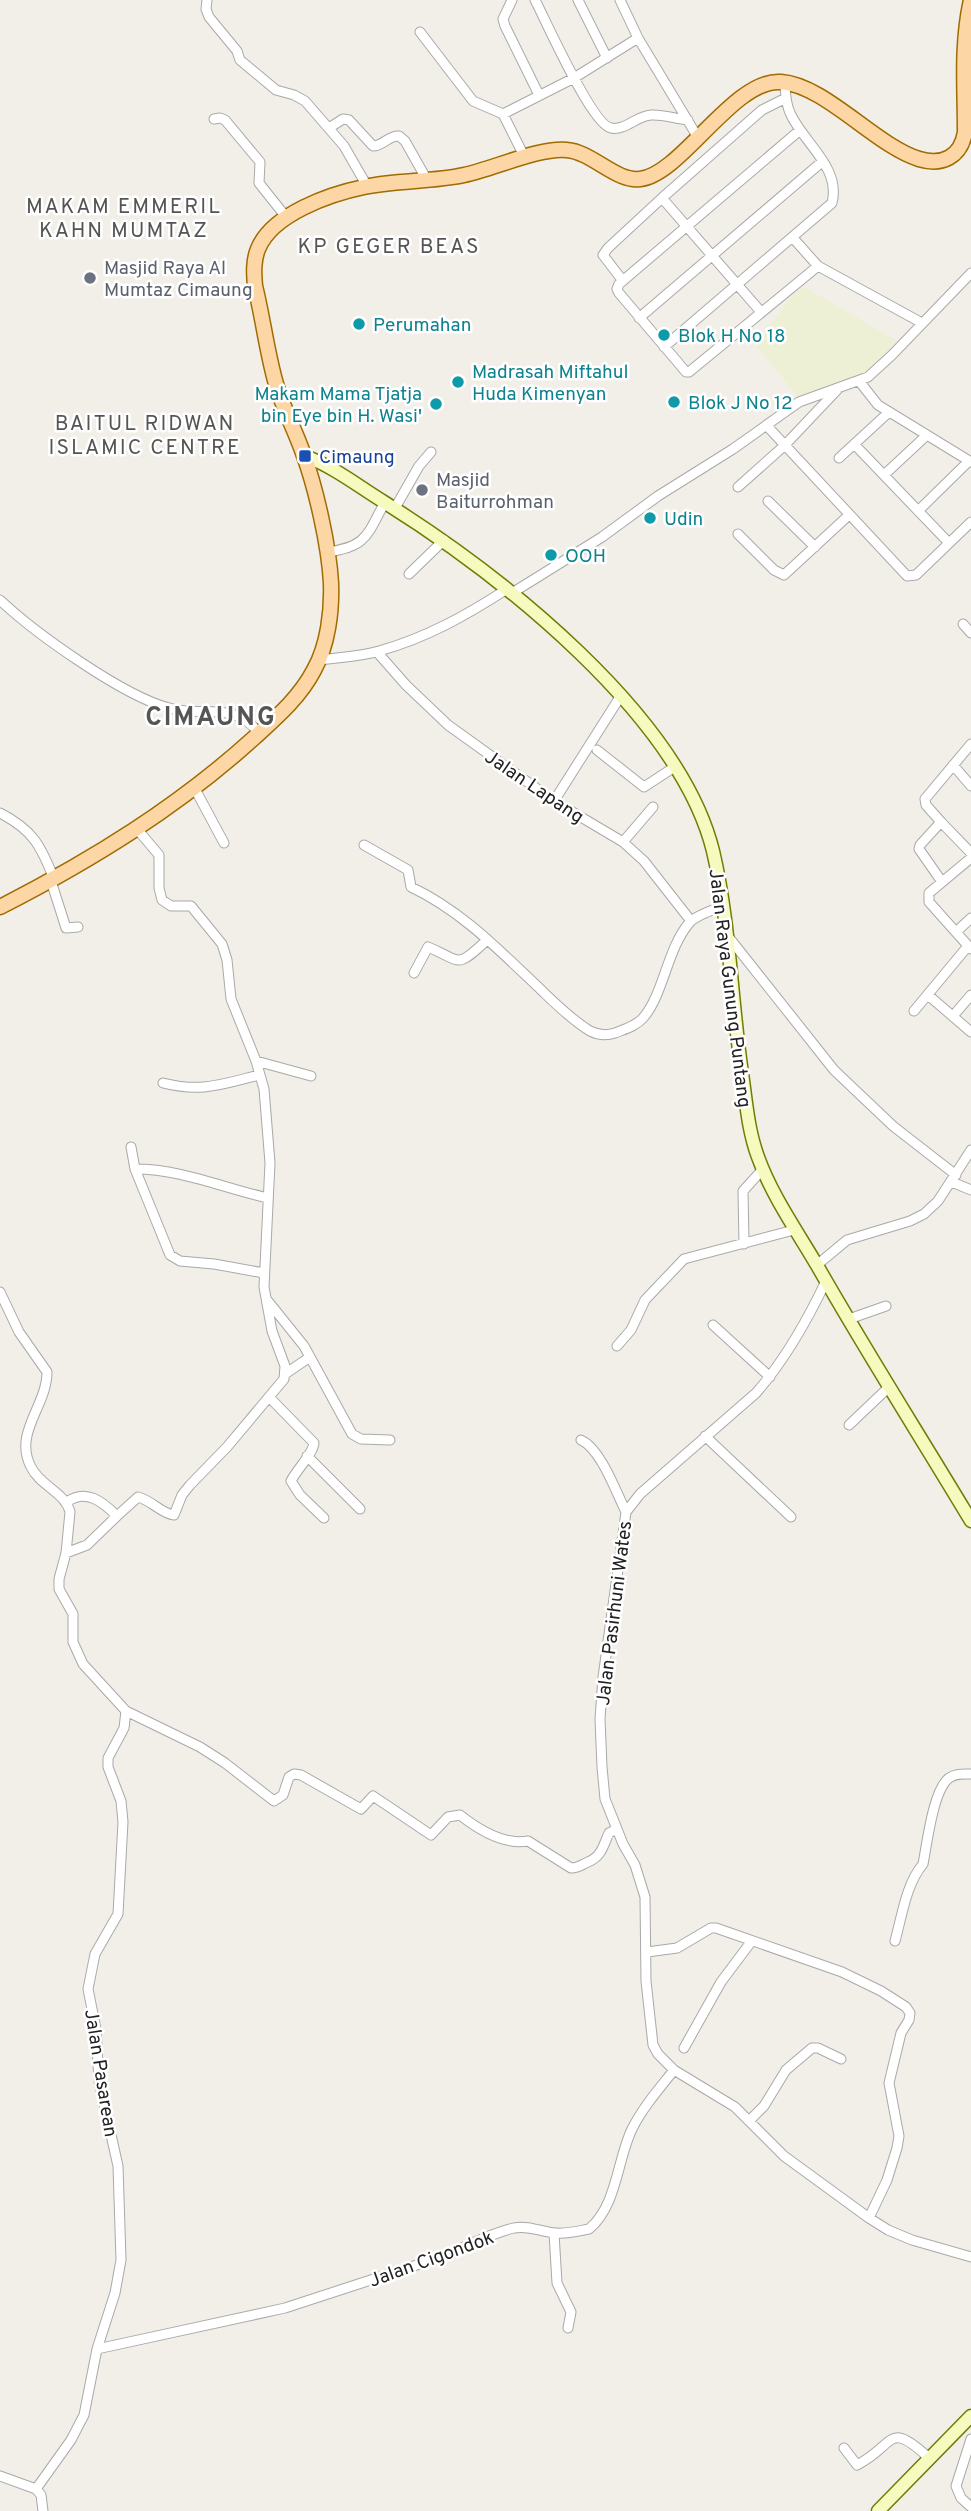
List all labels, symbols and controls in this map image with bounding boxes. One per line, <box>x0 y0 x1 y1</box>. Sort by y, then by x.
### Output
district label: MAKAM EMMERIL KAHN MUMTAZ <box>26 194 222 245</box>
district label: KP GEGER BEAS <box>298 234 480 261</box>
place label: Masjid Raya Al Mumtaz Cimaung <box>104 257 253 303</box>
marker: Masjid Raya Al Mumtaz Cimaung <box>82 270 98 286</box>
place label: Perumahan <box>373 314 471 338</box>
marker: Perumahan <box>351 316 367 332</box>
place label: Blok H No 18 <box>678 325 786 349</box>
marker: Blok H No 18 <box>656 327 672 343</box>
place label: Madrasah Miftahul Huda Kimenyan <box>472 361 629 407</box>
marker: Madrasah Miftahul Huda Kimenyan <box>450 374 466 390</box>
place label: Makam Mama Tjatja bin Eye bin H. Wasi' <box>254 383 422 429</box>
place label: Blok J No 12 <box>688 392 793 416</box>
marker: Blok J No 12 <box>666 394 682 410</box>
marker: Makam Mama Tjatja bin Eye bin H. Wasi' <box>428 396 444 412</box>
district label: BAITUL RIDWAN ISLAMIC CENTRE <box>48 411 242 462</box>
place label: Cimaung <box>319 446 395 470</box>
marker: Cimaung <box>297 448 313 464</box>
place label: Masjid Baiturrohman <box>436 469 554 515</box>
marker: Masjid Baiturrohman <box>414 482 430 498</box>
place label: Udin <box>664 508 703 532</box>
marker: Udin <box>642 510 658 526</box>
place label: OOH <box>565 545 606 569</box>
marker: OOH <box>543 547 559 563</box>
district label: CIMAUNG <box>145 702 277 735</box>
street label: Jalan Lapang <box>480 746 588 830</box>
street label: Jalan Raya Gunung Puntang <box>702 867 756 1109</box>
street label: Jalan Pasirhuni Wates <box>592 1520 638 1707</box>
street label: Jalan Pasarean <box>78 2008 122 2139</box>
street label: Jalan Cigondok <box>366 2226 497 2294</box>

